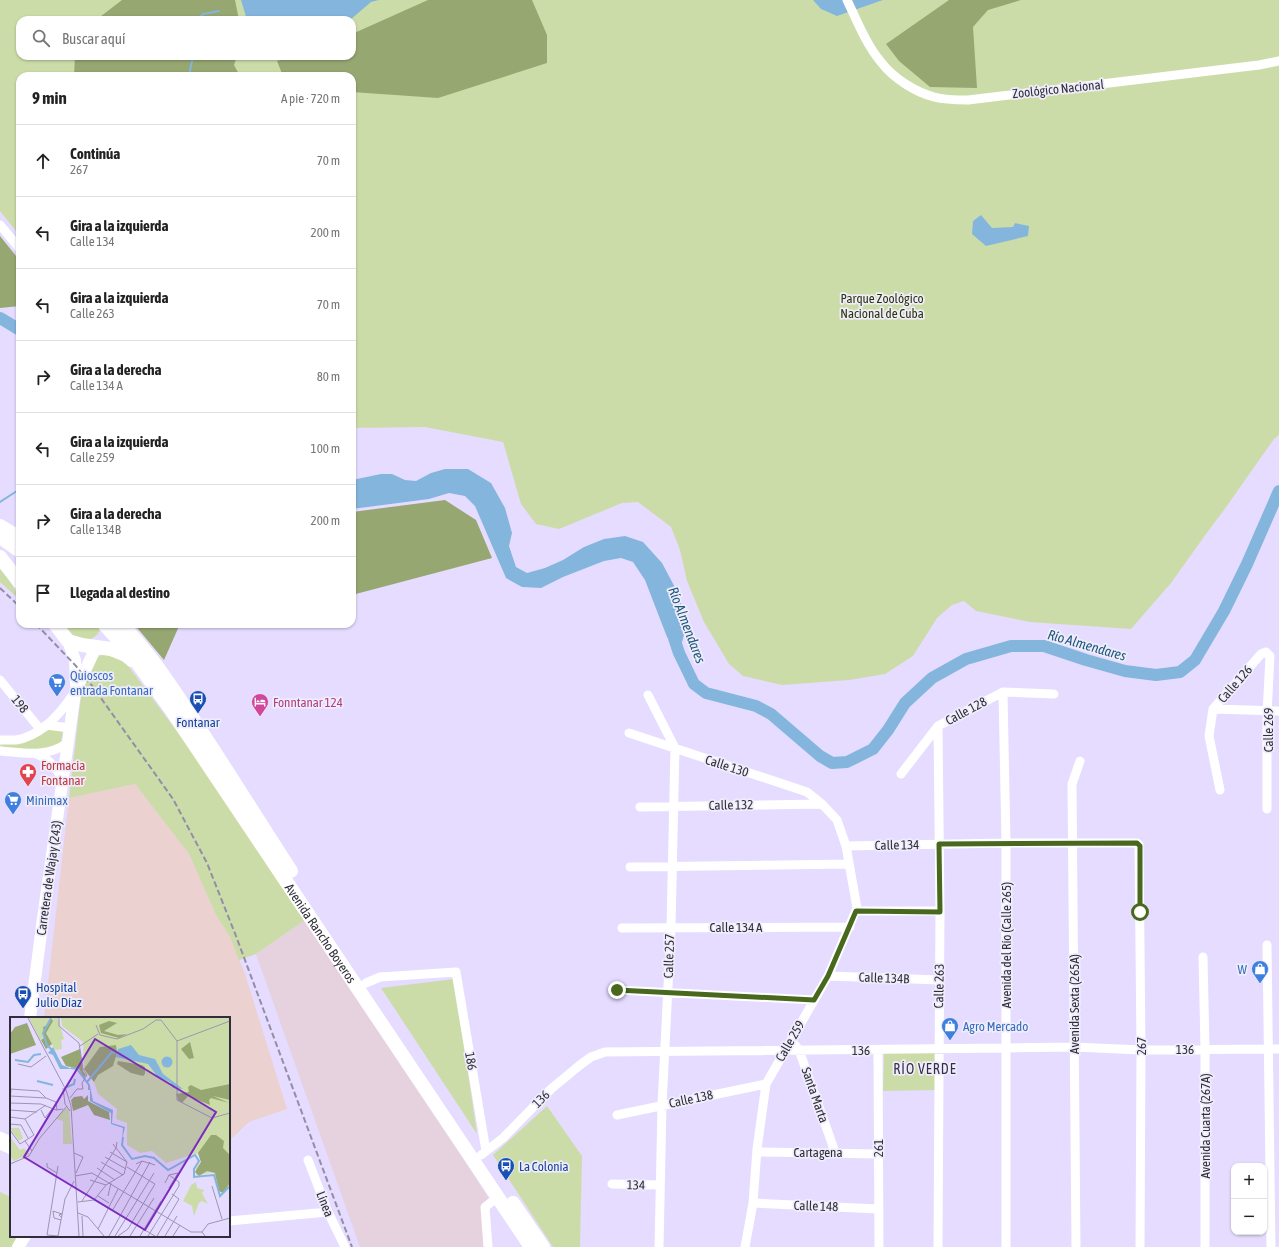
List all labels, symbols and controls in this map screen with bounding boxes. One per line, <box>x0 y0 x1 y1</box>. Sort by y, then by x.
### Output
search box <box>16 16 356 60</box>
icon: search <box>30 27 52 49</box>
text: Buscar aquí <box>62 30 125 47</box>
street label: Zoológico Nacional <box>1011 77 1105 101</box>
text: 9 min <box>32 88 67 108</box>
text: A pie · 720 m <box>281 91 340 106</box>
text: Continúa <box>70 145 120 162</box>
icon: ahead <box>32 150 54 172</box>
text: 70 m <box>317 153 340 168</box>
text: 267 <box>70 162 88 177</box>
text: Gira a la izquierda <box>70 217 168 234</box>
icon: left <box>32 222 54 244</box>
text: 200 m <box>311 225 340 240</box>
text: Calle 134 <box>70 234 115 249</box>
text: Gira a la izquierda <box>70 289 168 306</box>
park label: Parque Zoológico Nacional de Cuba <box>840 291 924 321</box>
icon: left <box>32 294 54 316</box>
text: 70 m <box>317 297 340 312</box>
text: Calle 263 <box>70 306 115 321</box>
text: Gira a la derecha <box>70 361 161 378</box>
icon: right <box>32 366 54 388</box>
text: 80 m <box>317 369 340 384</box>
text: Calle 134 A <box>70 378 123 393</box>
text: Gira a la izquierda <box>70 433 168 450</box>
icon: left <box>32 438 54 460</box>
text: 100 m <box>311 441 340 456</box>
text: Calle 259 <box>70 450 115 465</box>
text: Gira a la derecha <box>70 505 161 522</box>
icon: right <box>32 510 54 532</box>
text: 200 m <box>311 513 340 528</box>
text: Calle 134B <box>70 522 121 537</box>
icon: arrive <box>32 582 54 604</box>
text: Llegada al destino <box>70 584 170 601</box>
water label: Río Almendares <box>665 584 709 666</box>
water label: Río Almendares <box>1046 626 1128 664</box>
street label: Calle 126 <box>1215 662 1255 706</box>
place label: Quioscos entrada Fontanar <box>70 668 153 698</box>
supermarket icon: Quioscos entrada Fontanar <box>47 672 67 697</box>
bus stop icon: Fontanar <box>188 689 208 714</box>
street label: 198 <box>8 692 32 716</box>
hotel icon: Fonntanar 124 <box>250 692 270 717</box>
street label: Calle 128 <box>943 694 989 728</box>
place label: Fonntanar 124 <box>273 695 343 710</box>
street label: Calle 269 <box>1261 708 1276 752</box>
place label: Fontanar <box>176 715 220 730</box>
street label: Calle 130 <box>703 752 751 780</box>
place label: Formacia Fontanar <box>41 758 85 788</box>
pharmacy icon: Formacia Fontanar <box>18 762 38 787</box>
supermarket icon: Minimax <box>3 790 23 815</box>
place label: Minimax <box>26 793 68 808</box>
street label: Calle 132 <box>709 797 753 813</box>
street label: Carretera de Wajay (243) <box>33 819 65 937</box>
street label: Calle 134 <box>875 837 919 853</box>
street label: Avenida Rancho Boyeros <box>282 881 360 986</box>
street label: Avenida del Río (Calle 265) <box>999 882 1014 1008</box>
route start <box>1131 903 1149 921</box>
street label: Calle 134 A <box>710 920 763 935</box>
street label: Calle 257 <box>661 933 677 979</box>
street label: Avenida Sexta (265A) <box>1067 954 1082 1054</box>
shop icon: W <box>1250 959 1270 984</box>
place label: W <box>1238 962 1248 977</box>
street label: Calle 263 <box>931 964 947 1008</box>
street label: Calle 134B <box>858 970 910 986</box>
place label: Hospital Julio Díaz <box>36 980 82 1010</box>
route end <box>608 981 626 999</box>
bus stop icon: Hospital Julio Díaz <box>13 984 33 1009</box>
shop icon: Agro Mercado <box>940 1016 960 1041</box>
inset map <box>10 1017 230 1237</box>
street label: Calle 259 <box>772 1018 808 1064</box>
place label: Agro Mercado <box>963 1019 1028 1034</box>
street label: 267 <box>1134 1037 1149 1055</box>
street label: 136 <box>1176 1042 1194 1057</box>
street label: 136 <box>852 1043 870 1058</box>
street label: 186 <box>462 1051 480 1071</box>
district label: RÍO VERDE <box>893 1061 957 1077</box>
street label: Santa Marta <box>799 1065 831 1125</box>
street label: Avenida Cuarta (267A) <box>1198 1073 1213 1179</box>
street label: 136 <box>529 1087 553 1111</box>
street label: Calle 138 <box>668 1087 714 1111</box>
street label: 261 <box>871 1139 886 1157</box>
street label: Cartagena <box>794 1145 842 1160</box>
bus stop icon: La Colonia <box>496 1156 516 1181</box>
place label: La Colonia <box>519 1159 569 1174</box>
map controls <box>1231 1163 1267 1235</box>
button: + <box>1231 1163 1267 1199</box>
street label: 134 <box>627 1177 645 1193</box>
street label: Línea <box>313 1189 337 1219</box>
street label: Calle 148 <box>793 1198 839 1214</box>
button: − <box>1231 1199 1267 1235</box>

